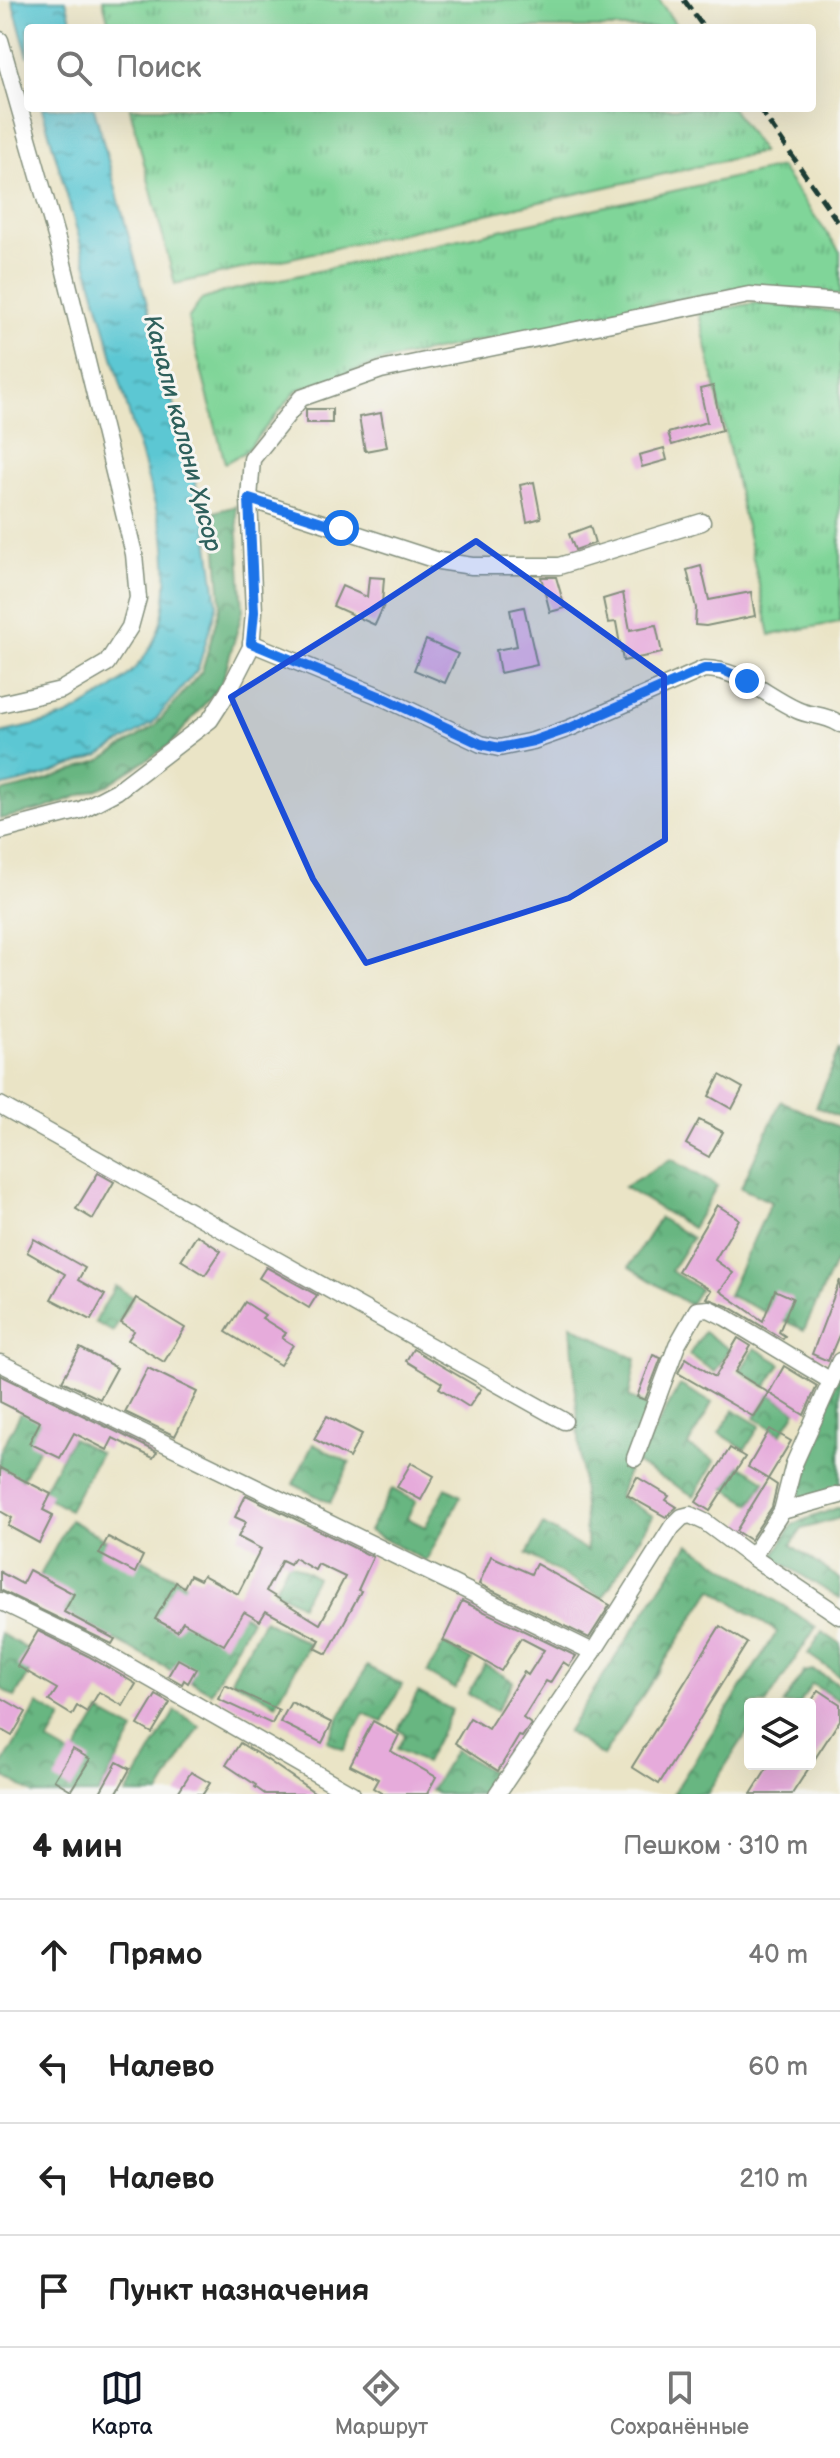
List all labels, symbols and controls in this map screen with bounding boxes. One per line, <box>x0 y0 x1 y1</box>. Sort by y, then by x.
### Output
search box <box>24 24 816 112</box>
icon: search <box>52 46 96 90</box>
text: Поиск <box>116 50 202 86</box>
water label: Канали калони Ҳисор <box>137 312 228 555</box>
route start <box>323 510 359 546</box>
route end <box>729 663 765 699</box>
map controls <box>744 1698 816 1770</box>
button: layers <box>744 1698 816 1770</box>
text: 4 мин <box>32 1826 123 1867</box>
text: Пешком · 310 m <box>623 1831 808 1862</box>
icon: ahead <box>32 1933 76 1977</box>
text: Прямо <box>108 1937 202 1973</box>
text: 40 m <box>748 1940 808 1971</box>
icon: left <box>32 2045 76 2089</box>
text: Налево <box>108 2049 214 2085</box>
text: 60 m <box>748 2052 808 2083</box>
icon: left <box>32 2157 76 2201</box>
text: Налево <box>108 2161 214 2197</box>
text: 210 m <box>739 2164 808 2195</box>
icon: arrive <box>32 2269 76 2313</box>
text: Пункт назначения <box>108 2273 369 2309</box>
tab: Карта <box>91 2366 153 2441</box>
tab: Маршрут <box>335 2366 428 2441</box>
tab: Сохранённые <box>610 2366 749 2441</box>

